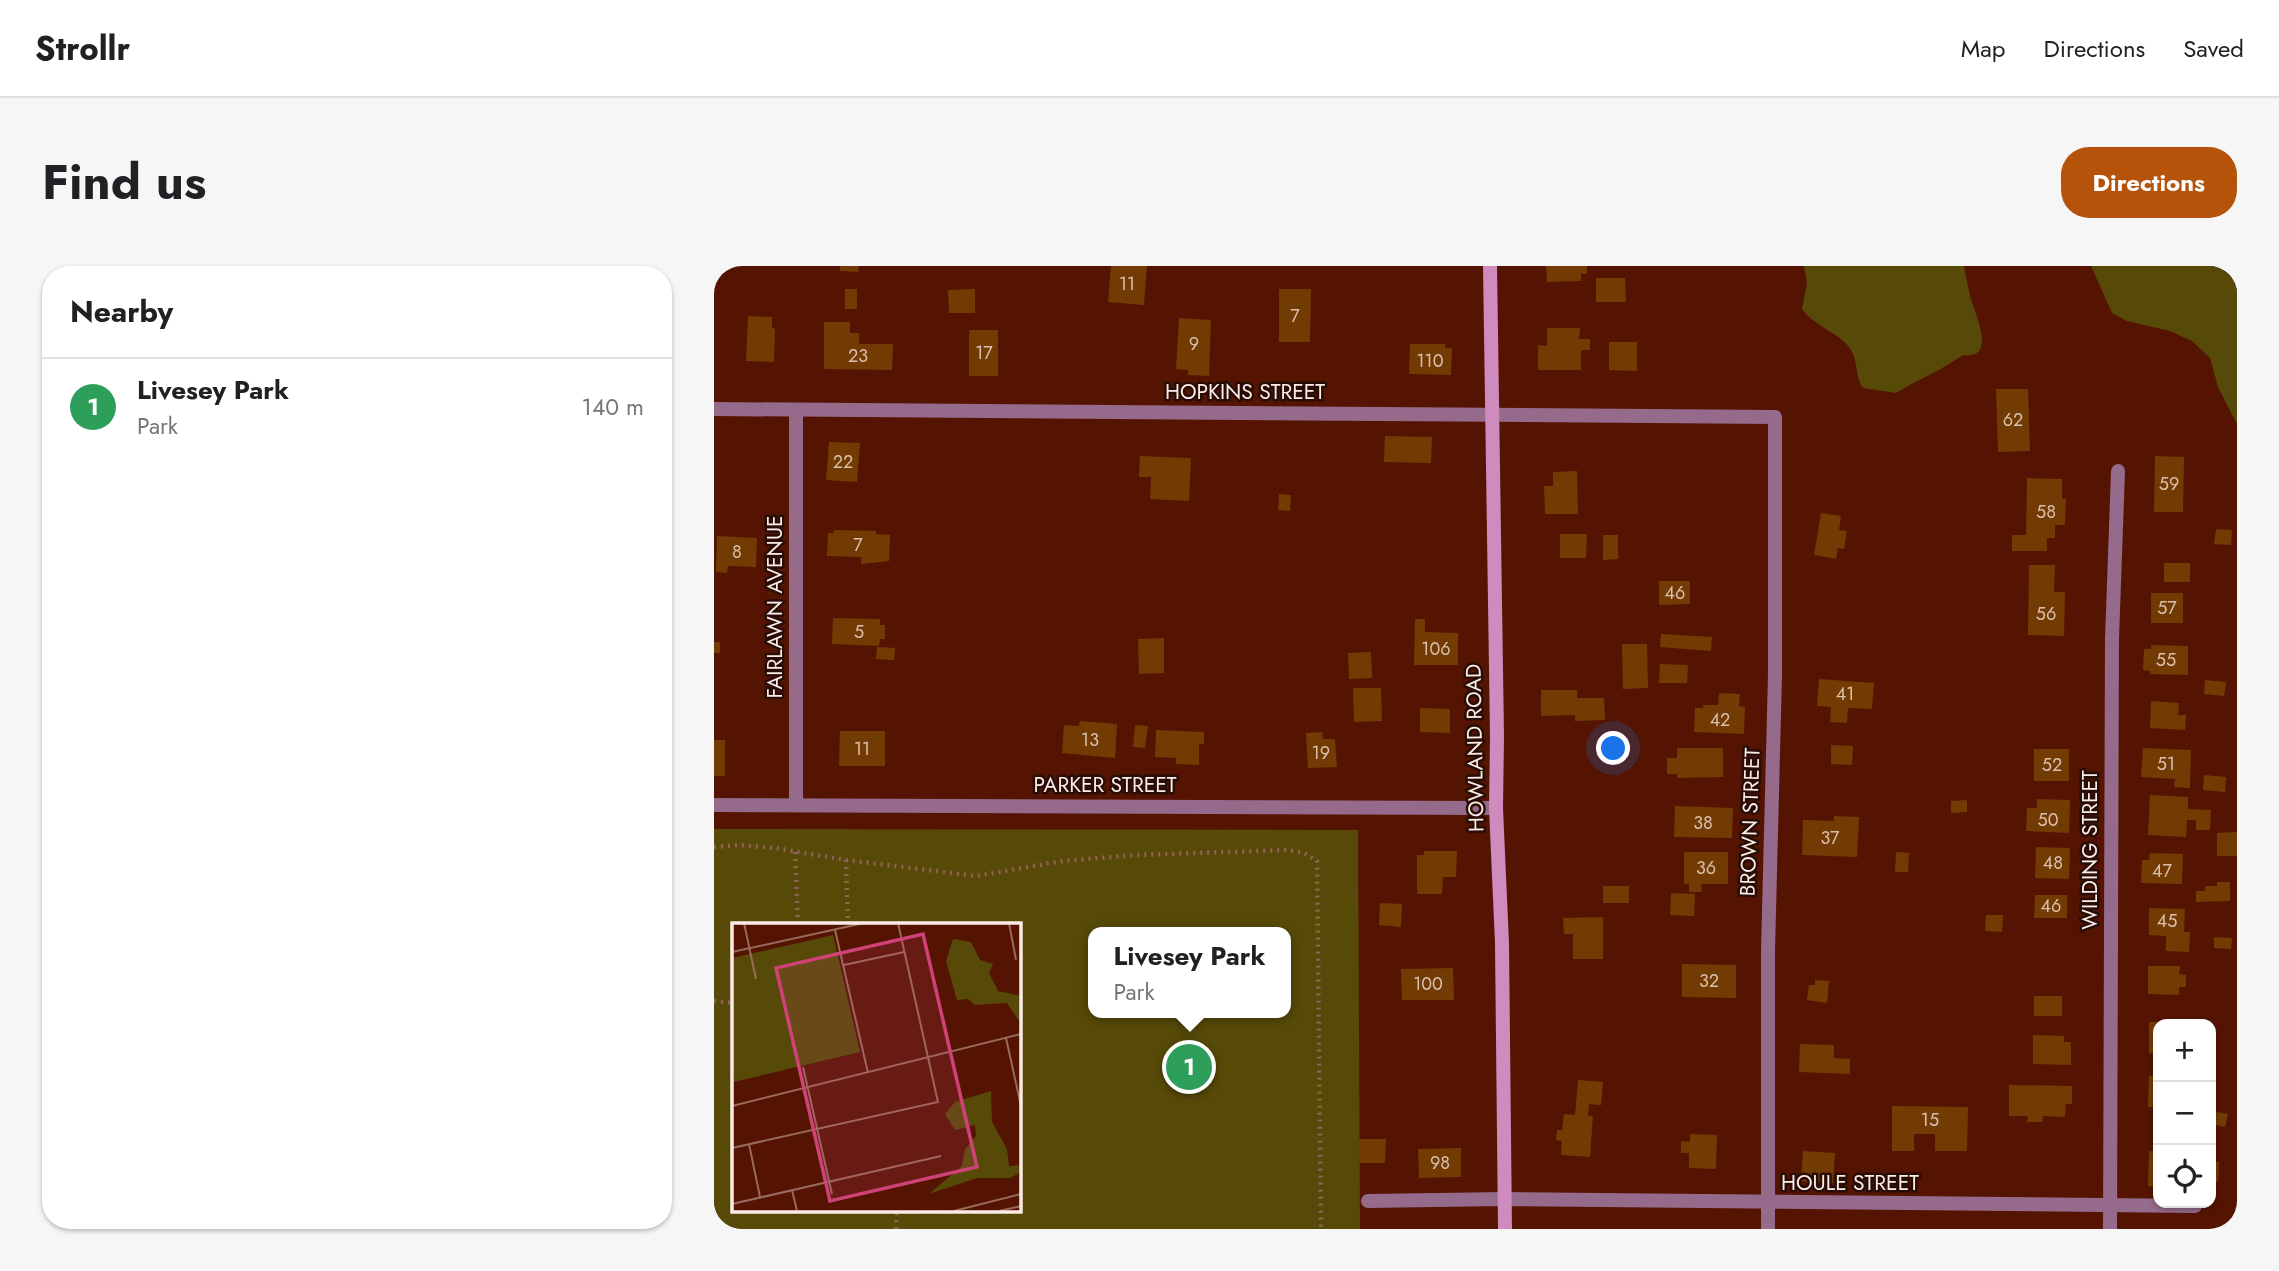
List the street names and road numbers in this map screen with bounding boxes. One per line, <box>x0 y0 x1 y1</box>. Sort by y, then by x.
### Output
street label: HOPKINS STREET <box>1165 377 1325 407</box>
street label: FAIRLAWN AVENUE <box>760 515 790 699</box>
street label: HOWLAND ROAD <box>1459 664 1491 832</box>
street label: BROWN STREET <box>1732 747 1768 897</box>
street label: PARKER STREET <box>1033 770 1177 800</box>
street label: WILDING STREET <box>2075 770 2105 930</box>
street label: HOULE STREET <box>1781 1168 1919 1198</box>

